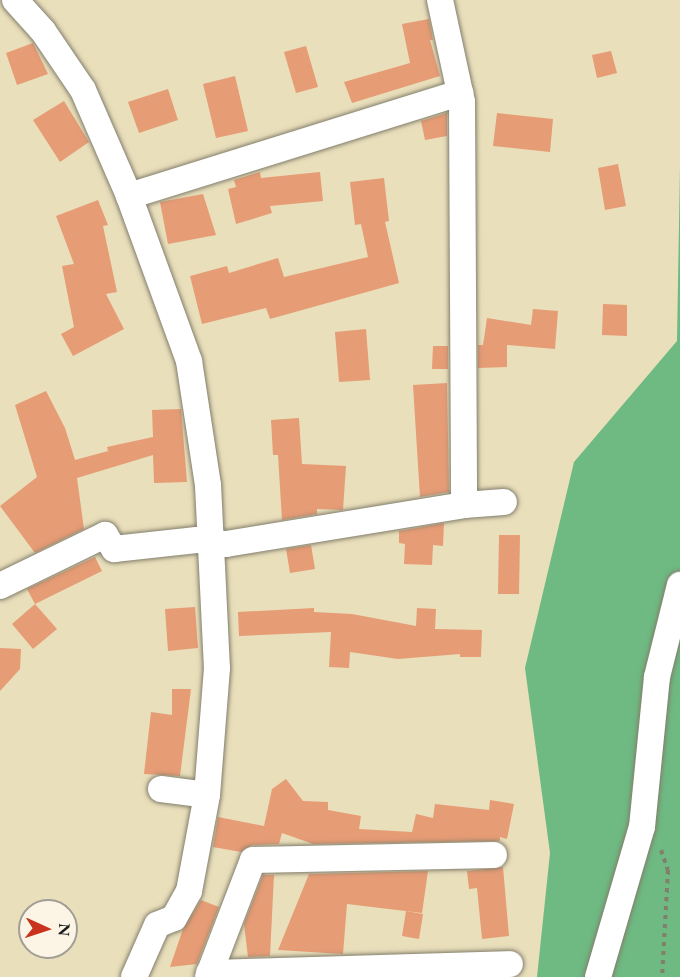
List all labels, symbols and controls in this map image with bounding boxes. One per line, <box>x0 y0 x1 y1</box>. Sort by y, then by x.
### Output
north arrow <box>18 899 78 959</box>
text: N <box>54 923 75 937</box>

